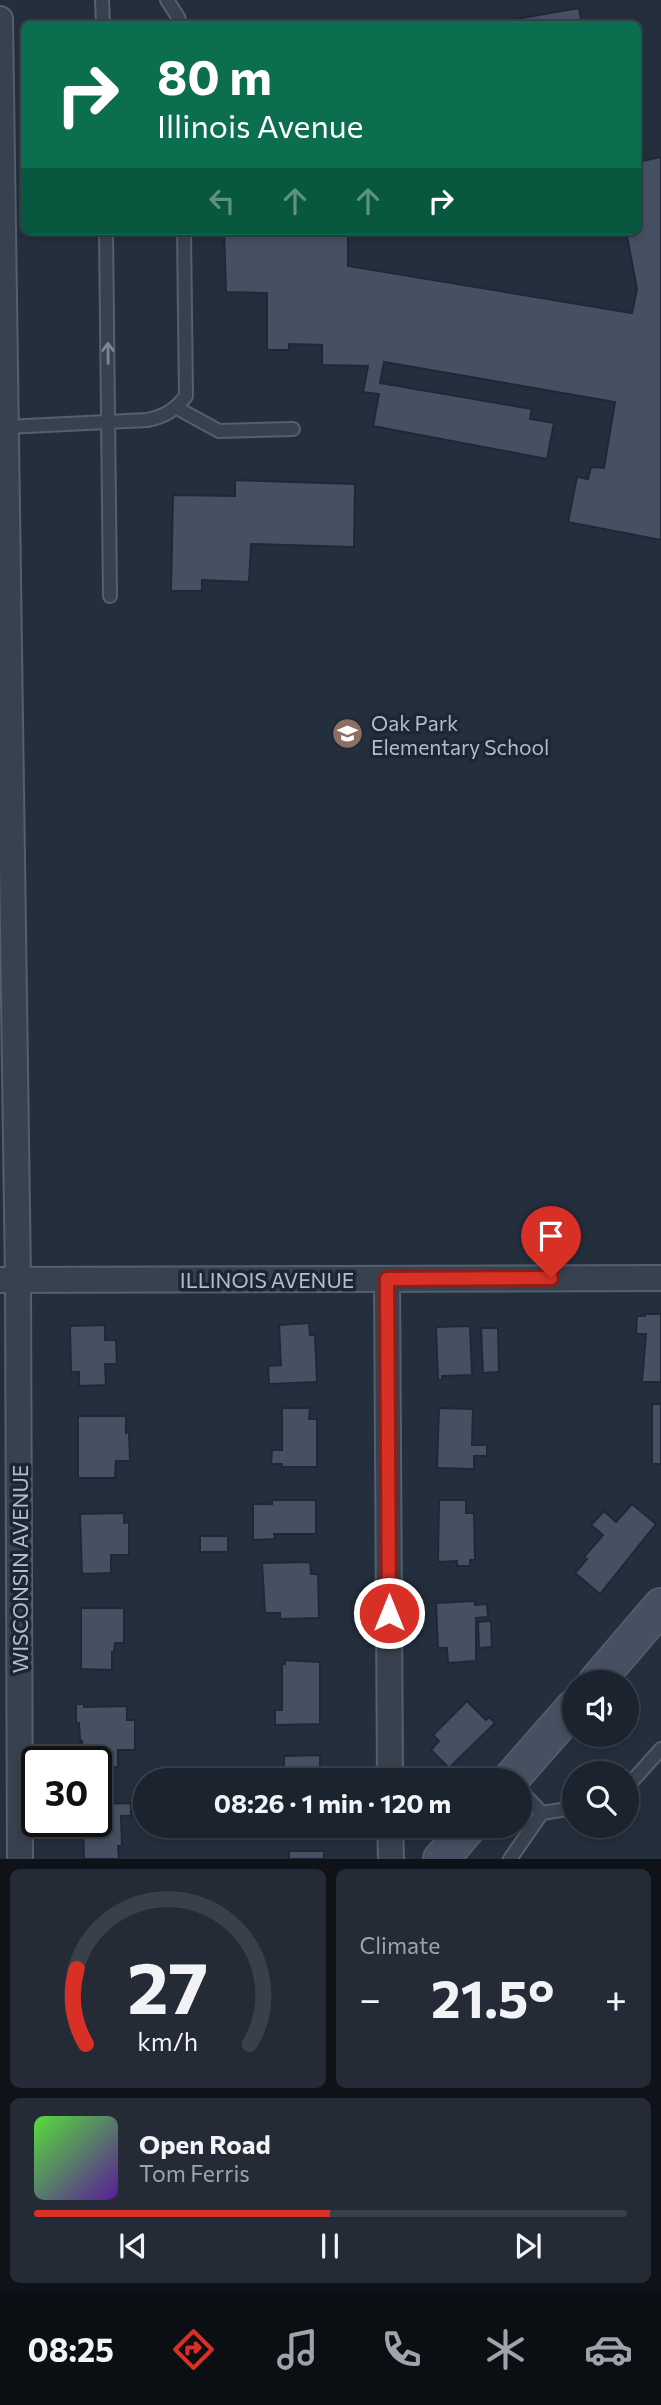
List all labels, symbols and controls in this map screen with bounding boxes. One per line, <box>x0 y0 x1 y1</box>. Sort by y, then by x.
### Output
text: 80 m <box>157 45 272 105</box>
icon: right <box>42 49 133 140</box>
text: Illinois Avenue <box>157 105 363 145</box>
icon: left <box>203 182 241 220</box>
icon: ahead <box>276 182 314 220</box>
icon: ahead <box>349 182 387 220</box>
icon: right <box>422 182 460 220</box>
one-way arrow <box>101 342 115 365</box>
place label: Oak Park Elementary School <box>371 710 549 759</box>
school or university icon: Oak Park Elementary School <box>331 717 365 751</box>
pin <box>521 1206 581 1278</box>
icon: arrive <box>532 1217 570 1255</box>
street label: ILLINOIS AVENUE <box>180 1267 354 1292</box>
street label: WISCONSIN AVENUE <box>7 1465 32 1673</box>
position arrow <box>352 1576 426 1650</box>
map controls <box>562 1670 639 1838</box>
button: sound <box>562 1670 639 1747</box>
speed limit sign: 30 <box>21 1746 112 1837</box>
button: search <box>562 1761 639 1838</box>
text: 08:26 · 1 min · 120 m <box>214 1787 451 1818</box>
text: Climate <box>360 1931 441 1959</box>
text: 27 <box>127 1941 208 2030</box>
text: 21.5° <box>431 1965 555 2029</box>
text: − <box>360 1974 381 2021</box>
text: + <box>605 1974 627 2021</box>
text: km/h <box>137 2026 198 2056</box>
text: Open Road <box>139 2128 271 2159</box>
text: Tom Ferris <box>139 2159 250 2187</box>
icon: previous <box>114 2227 152 2265</box>
icon: pause <box>311 2227 349 2265</box>
icon: next <box>509 2227 547 2265</box>
icon: directions <box>169 2325 218 2374</box>
icon: music <box>273 2325 322 2374</box>
icon: phone <box>377 2325 426 2374</box>
icon: climate <box>481 2325 530 2374</box>
icon: car <box>584 2325 633 2374</box>
text: 08:25 <box>27 2329 114 2369</box>

